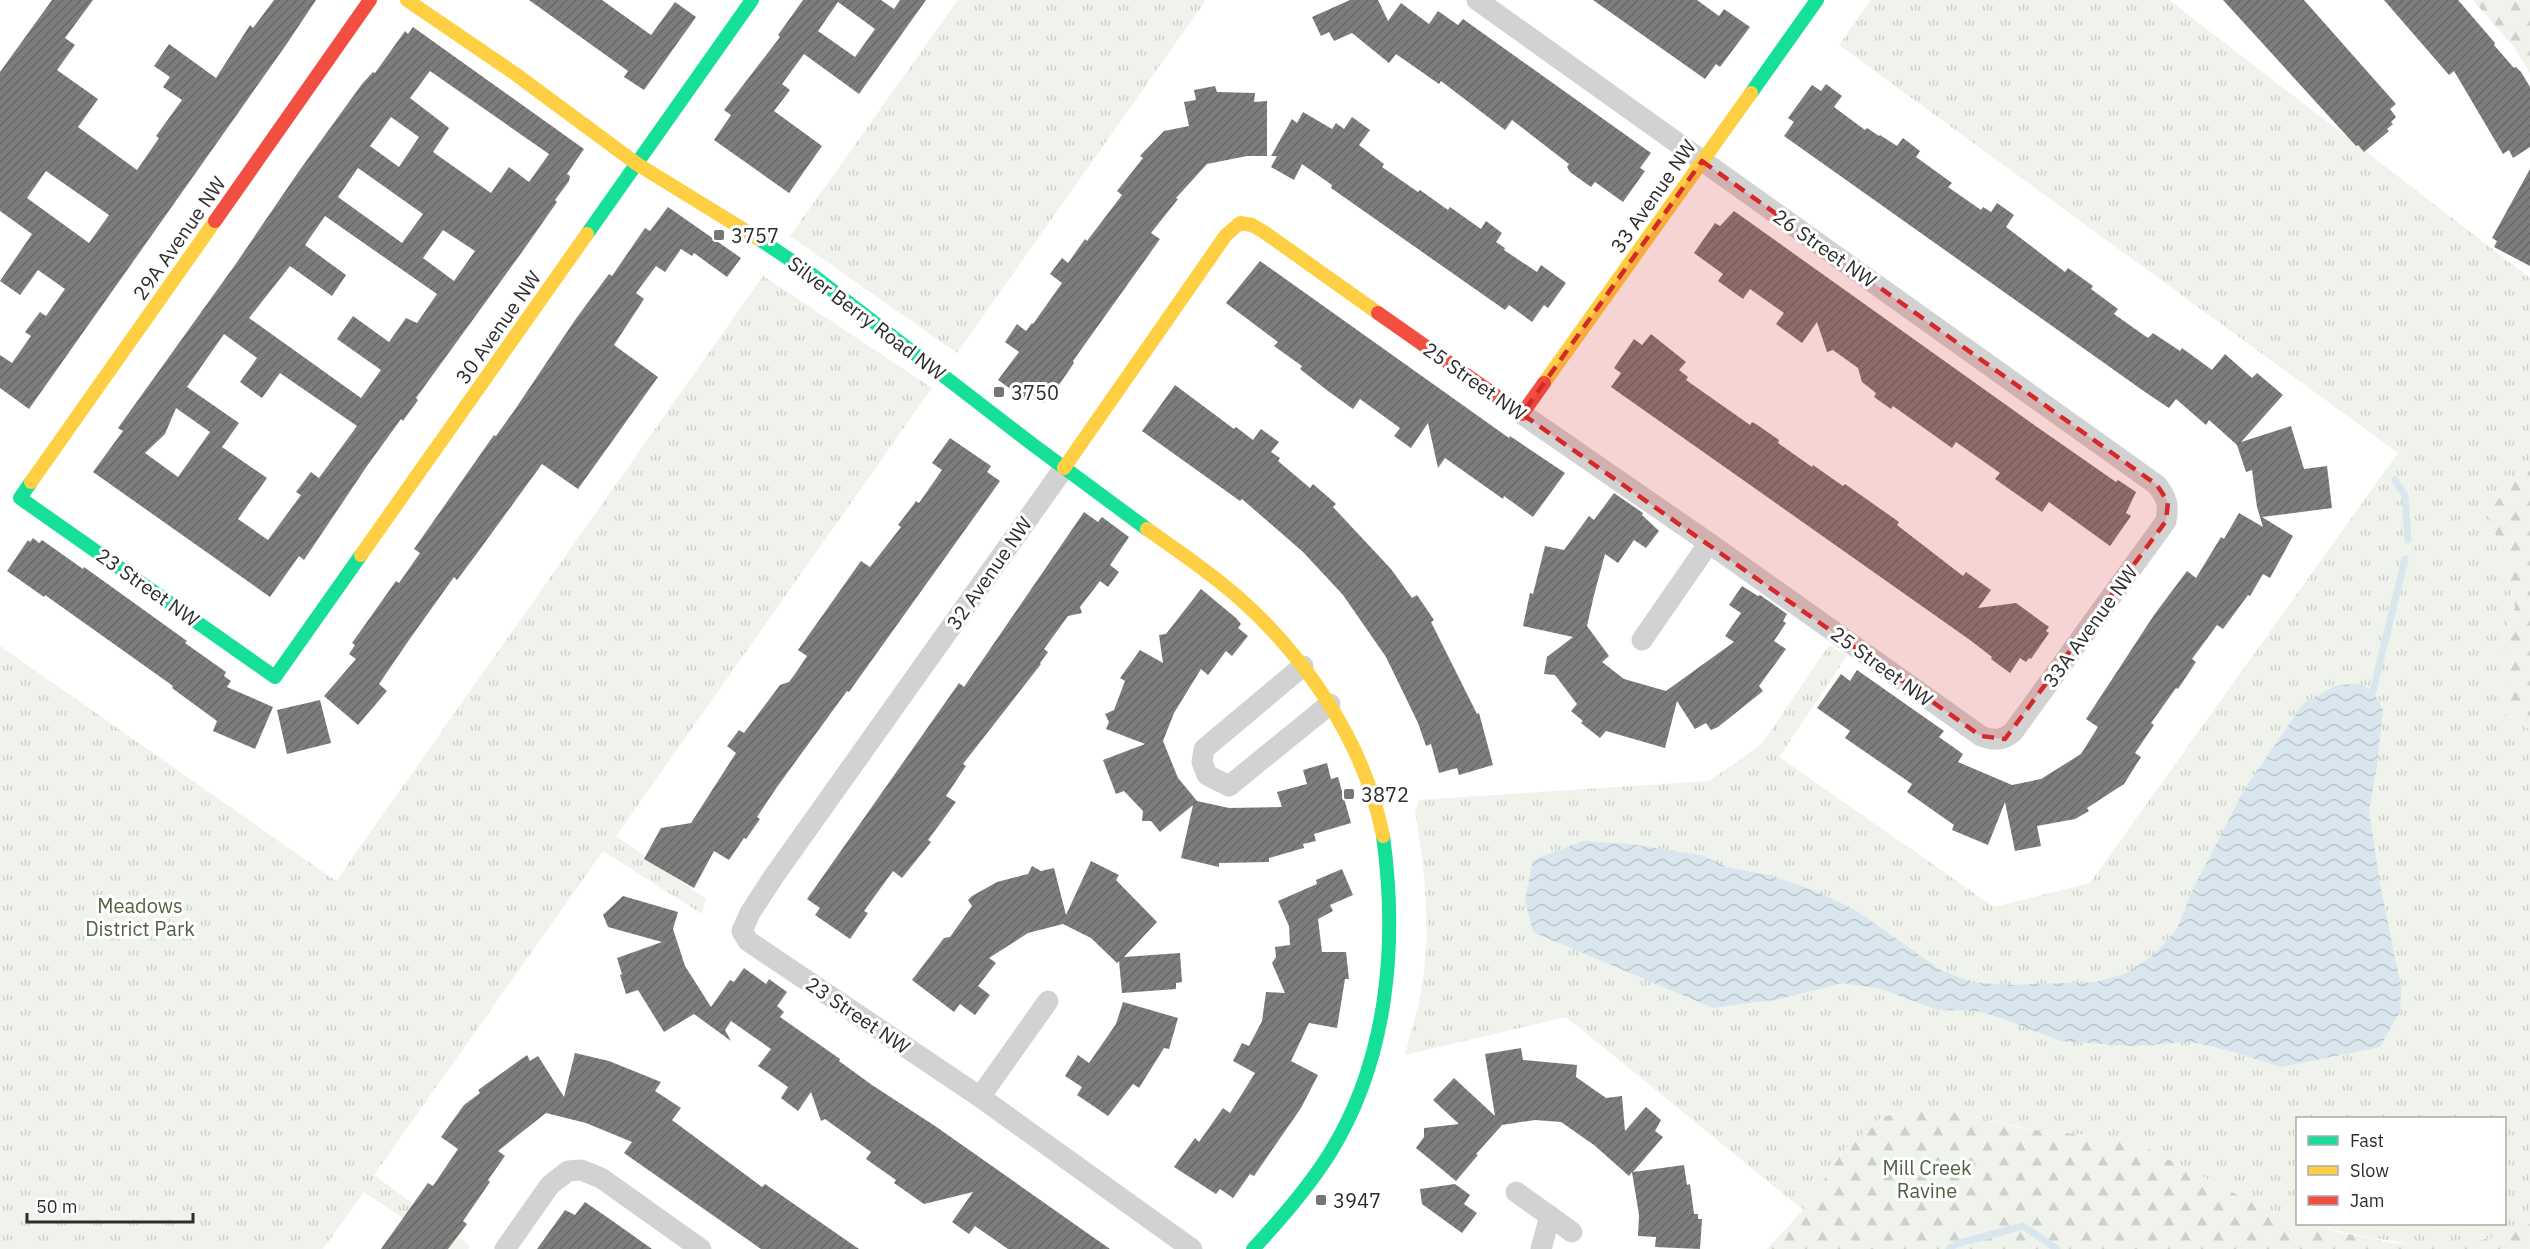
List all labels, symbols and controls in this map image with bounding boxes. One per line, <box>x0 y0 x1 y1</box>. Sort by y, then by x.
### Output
street label: 33 Avenue NW <box>1604 134 1702 258</box>
street label: 29A Avenue NW <box>126 171 232 305</box>
street label: 26 Street NW <box>1768 202 1882 294</box>
place label: 3757 <box>731 222 779 249</box>
marker: 3757 <box>712 228 726 242</box>
street label: Silver Berry Road NW <box>783 250 951 386</box>
street label: 30 Avenue NW <box>449 265 547 389</box>
street label: 25 Street NW <box>1418 335 1532 427</box>
place label: 3750 <box>1011 379 1059 406</box>
marker: 3750 <box>992 385 1006 399</box>
street label: 32 Avenue NW <box>940 511 1038 635</box>
street label: 23 Street NW <box>91 541 205 633</box>
street label: 33A Avenue NW <box>2036 559 2144 693</box>
street label: 25 Street NW <box>1825 620 1939 712</box>
place label: 3872 <box>1361 781 1409 808</box>
marker: 3872 <box>1342 787 1356 801</box>
park label: Meadows District Park <box>85 892 195 942</box>
street label: 23 Street NW <box>801 970 916 1060</box>
legend <box>2296 1117 2506 1225</box>
text: Fast <box>2350 1129 2384 1152</box>
park label: Mill Creek Ravine <box>1883 1154 1972 1204</box>
text: Slow <box>2350 1159 2389 1182</box>
scale bar <box>27 1186 194 1224</box>
place label: 3947 <box>1333 1187 1381 1214</box>
text: Jam <box>2350 1189 2385 1212</box>
marker: 3947 <box>1314 1193 1328 1207</box>
text: 50 m <box>36 1195 78 1218</box>

